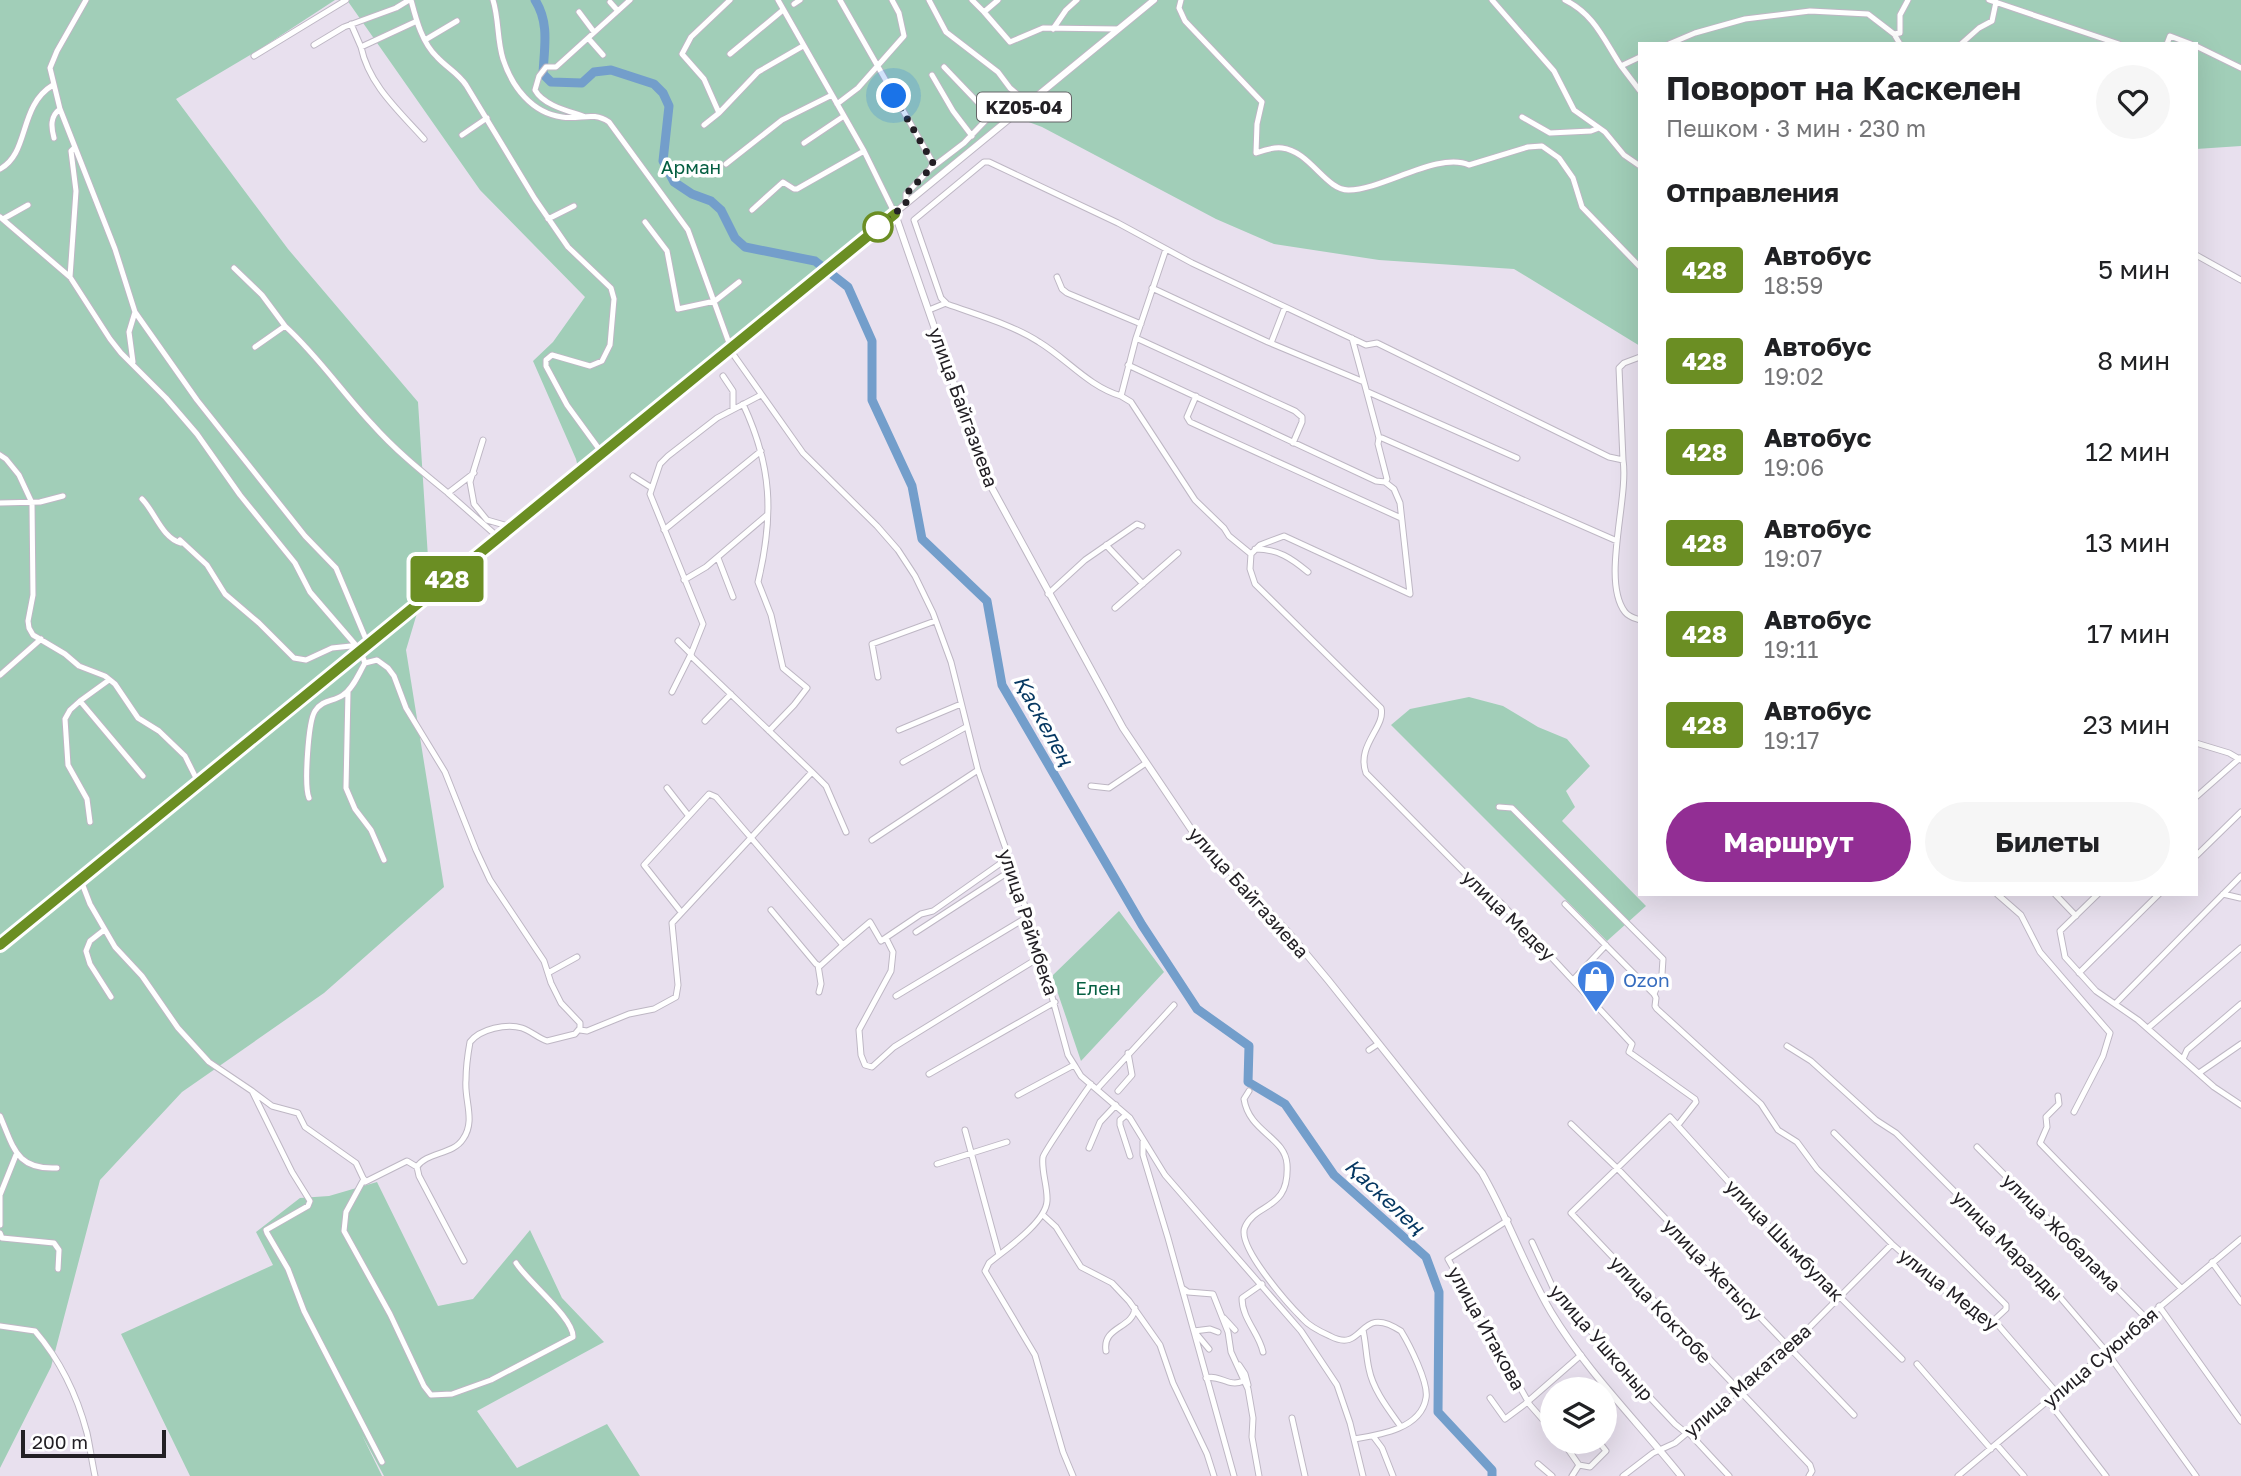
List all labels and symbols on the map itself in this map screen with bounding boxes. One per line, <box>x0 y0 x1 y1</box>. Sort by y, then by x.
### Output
your location <box>876 78 911 113</box>
road number: KZ05-04 <box>977 92 1071 122</box>
park label: Арман <box>661 155 721 178</box>
unlabelled marker <box>863 212 893 242</box>
street label: улица Байгазиева <box>924 324 1004 490</box>
line badge: 428 <box>407 556 487 602</box>
water label: Қаскелең <box>1009 670 1080 770</box>
street label: улица Байгазиева <box>1184 822 1314 962</box>
street label: улица Раймбека <box>994 846 1064 998</box>
street label: улица Медеу <box>1458 865 1561 965</box>
shop icon: Ozon <box>1575 958 1617 1013</box>
place label: Ozon <box>1623 968 1670 991</box>
park label: Елен <box>1075 976 1121 999</box>
water label: Қаскелең <box>1340 1153 1431 1240</box>
street label: улица Жобалама <box>1998 1168 2126 1296</box>
street label: улица Шымбулак <box>1721 1174 1849 1306</box>
street label: улица Маралды <box>1948 1185 2068 1305</box>
street label: улица Жетысу <box>1659 1213 1768 1325</box>
street label: улица Медеу <box>1894 1243 2004 1335</box>
street label: улица Коктобе <box>1605 1251 1717 1367</box>
street label: улица Итакова <box>1444 1262 1530 1394</box>
street label: улица Ушконыр <box>1545 1279 1659 1405</box>
street label: улица Суюнбая <box>2038 1302 2162 1412</box>
street label: улица Макатаева <box>1679 1319 1815 1441</box>
scale bar <box>21 1427 166 1459</box>

